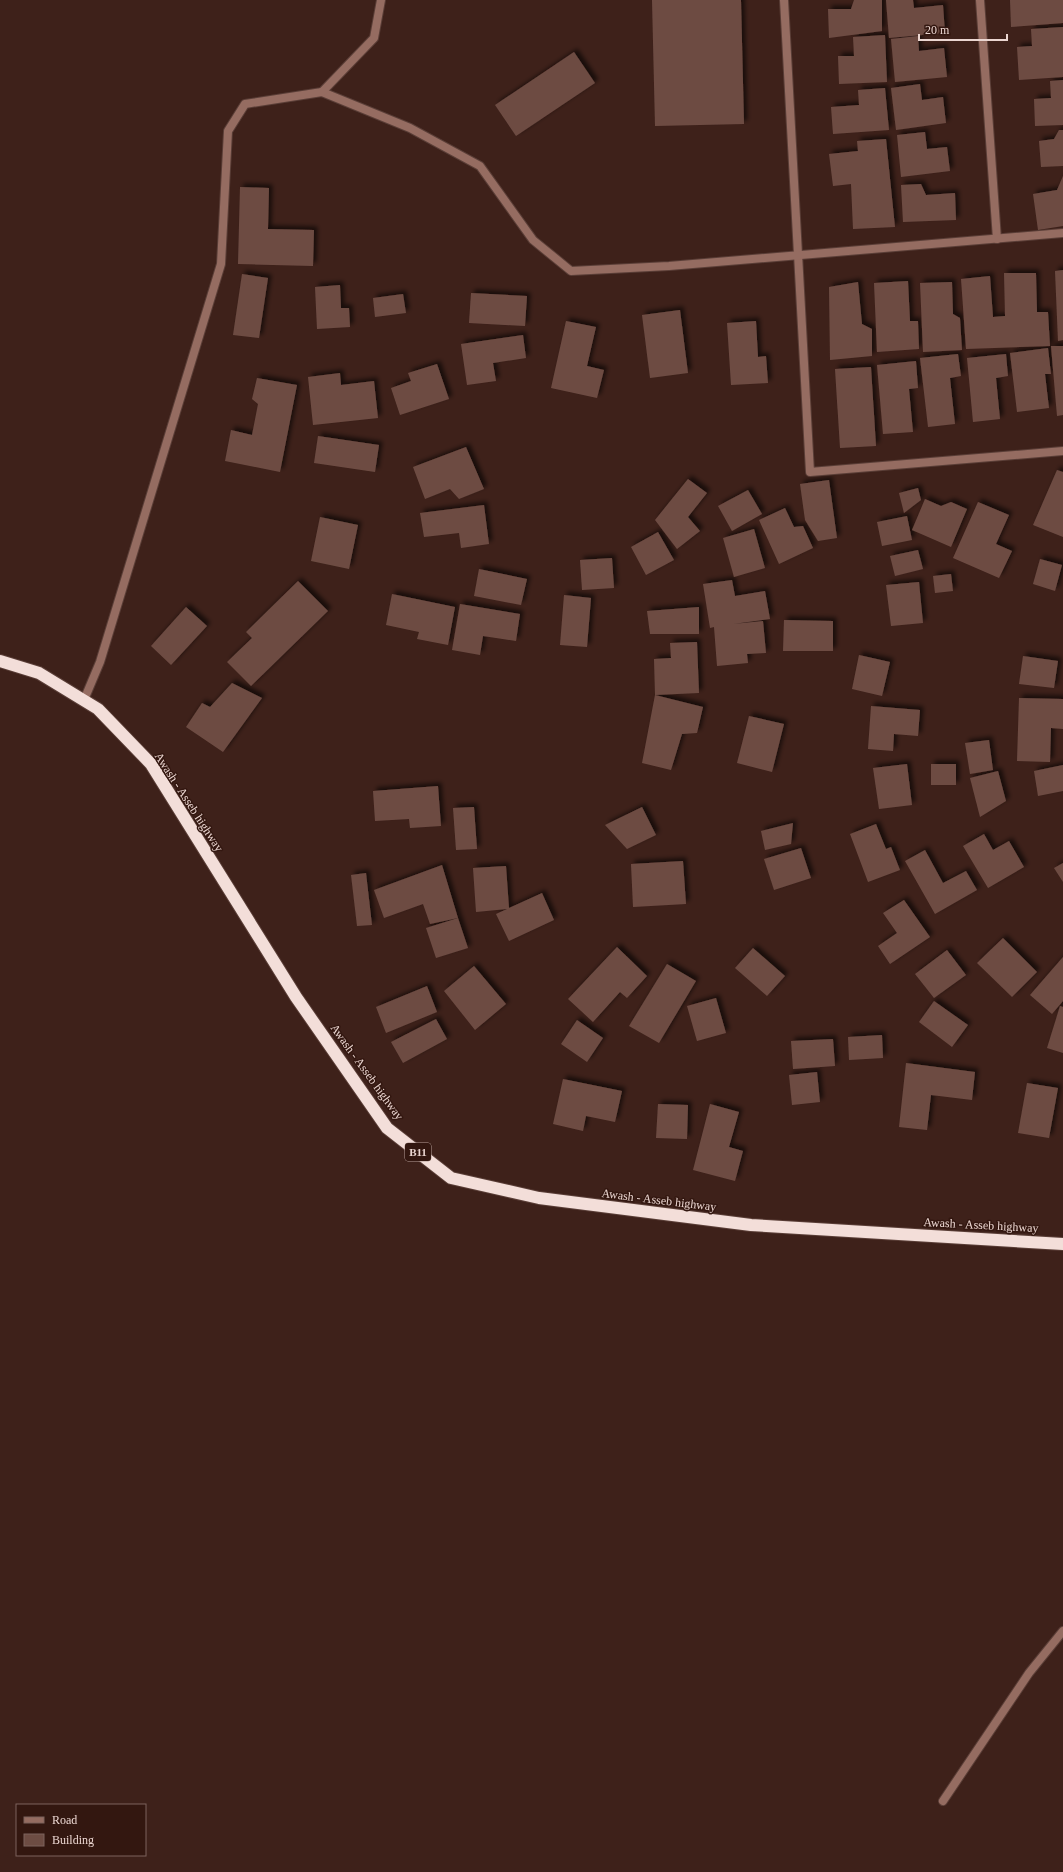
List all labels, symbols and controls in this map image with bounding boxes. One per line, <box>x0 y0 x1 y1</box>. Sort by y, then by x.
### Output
scale bar <box>919 16 1007 42</box>
text: 20 m <box>925 23 950 37</box>
street label: Awash - Asseb highway <box>152 750 226 854</box>
street label: Awash - Asseb highway <box>327 1021 407 1123</box>
road number: B11 <box>405 1143 431 1161</box>
street label: Awash - Asseb highway <box>601 1186 717 1214</box>
street label: Awash - Asseb highway <box>923 1215 1039 1235</box>
legend <box>16 1804 146 1856</box>
text: Road <box>52 1813 77 1827</box>
text: Building <box>52 1833 94 1847</box>

